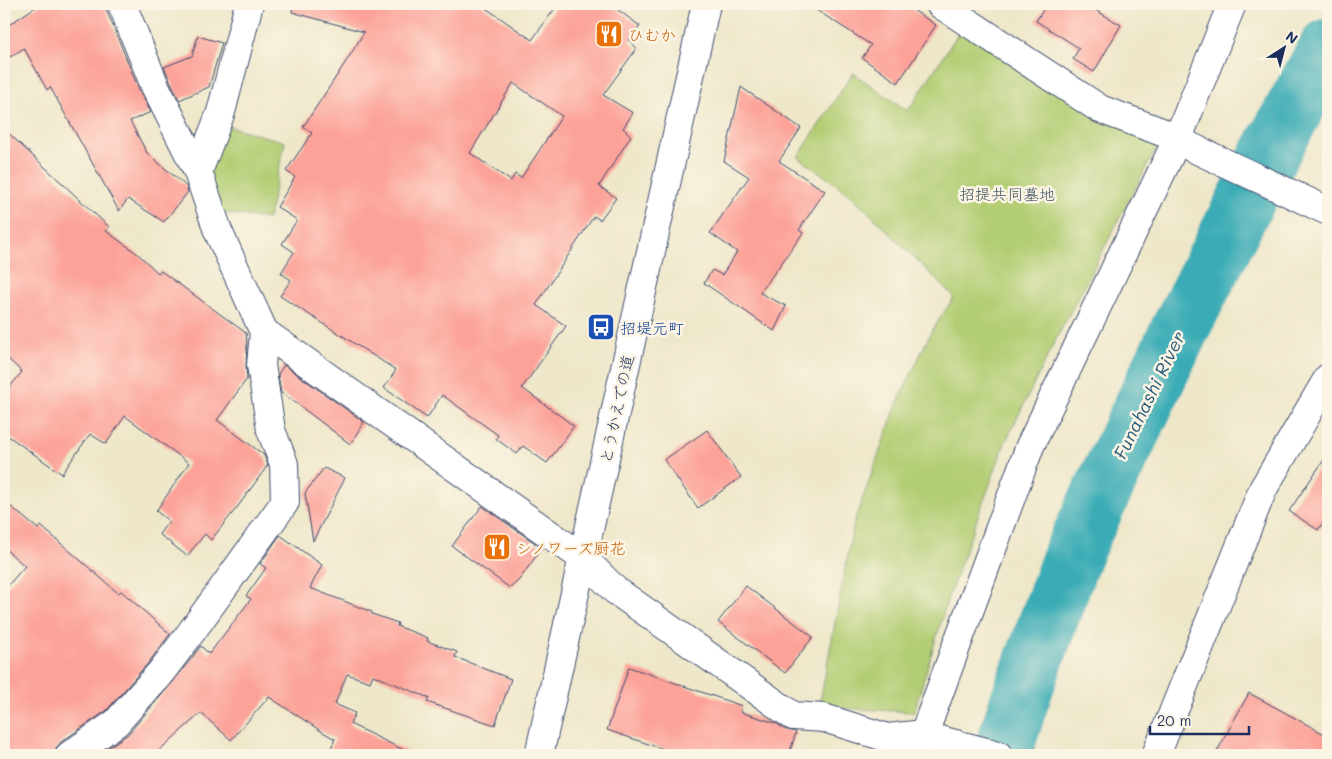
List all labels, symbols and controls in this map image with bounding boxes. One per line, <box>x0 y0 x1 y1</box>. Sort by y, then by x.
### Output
restaurant icon: ひむか <box>594 19 624 49</box>
north arrow <box>1260 22 1310 72</box>
place label: ひむか <box>628 24 676 45</box>
text: N <box>1282 26 1302 48</box>
park label: 招提共同墓地 <box>959 183 1055 204</box>
bus stop icon: 招堤元町 <box>586 312 616 342</box>
place label: 招堤元町 <box>620 317 684 338</box>
water label: Funahashi River <box>1108 327 1190 463</box>
street label: とうかえでの道 <box>594 353 638 465</box>
restaurant icon: シノワーズ厨花 <box>482 532 512 562</box>
place label: シノワーズ厨花 <box>516 537 625 558</box>
scale bar <box>1150 704 1248 736</box>
text: 20 m <box>1157 710 1191 730</box>

